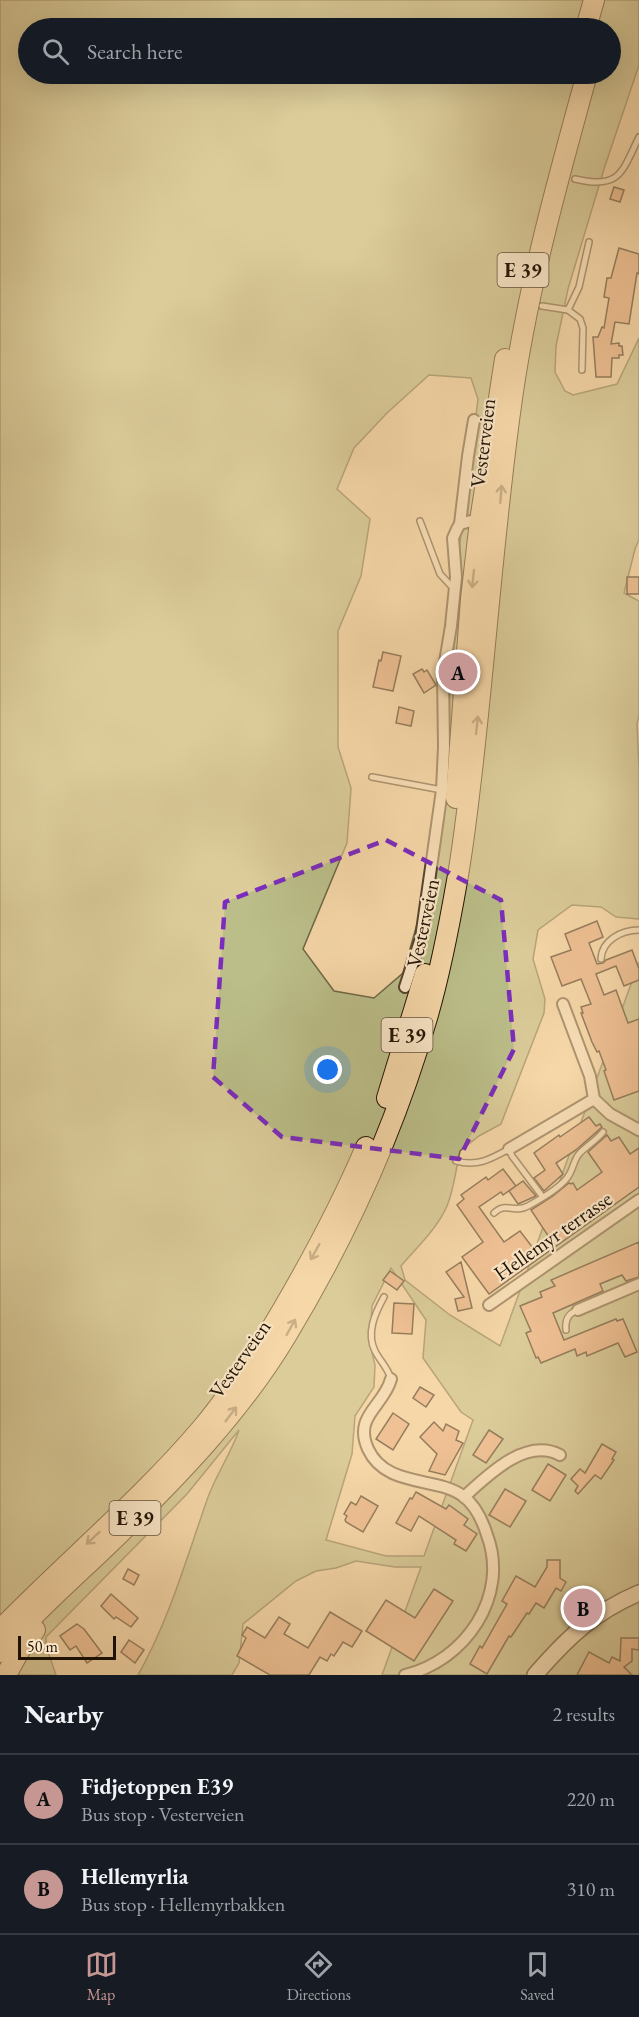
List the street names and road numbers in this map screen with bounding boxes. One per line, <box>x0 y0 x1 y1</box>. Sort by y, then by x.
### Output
road number: E 39 <box>498 253 548 287</box>
street label: Vesterveien <box>464 397 501 489</box>
street label: Vesterveien <box>400 876 445 970</box>
road number: E 39 <box>382 1018 432 1052</box>
street label: Hellemyr terrasse <box>488 1185 617 1286</box>
street label: Vesterveien <box>203 1314 276 1403</box>
road number: E 39 <box>110 1501 160 1535</box>

